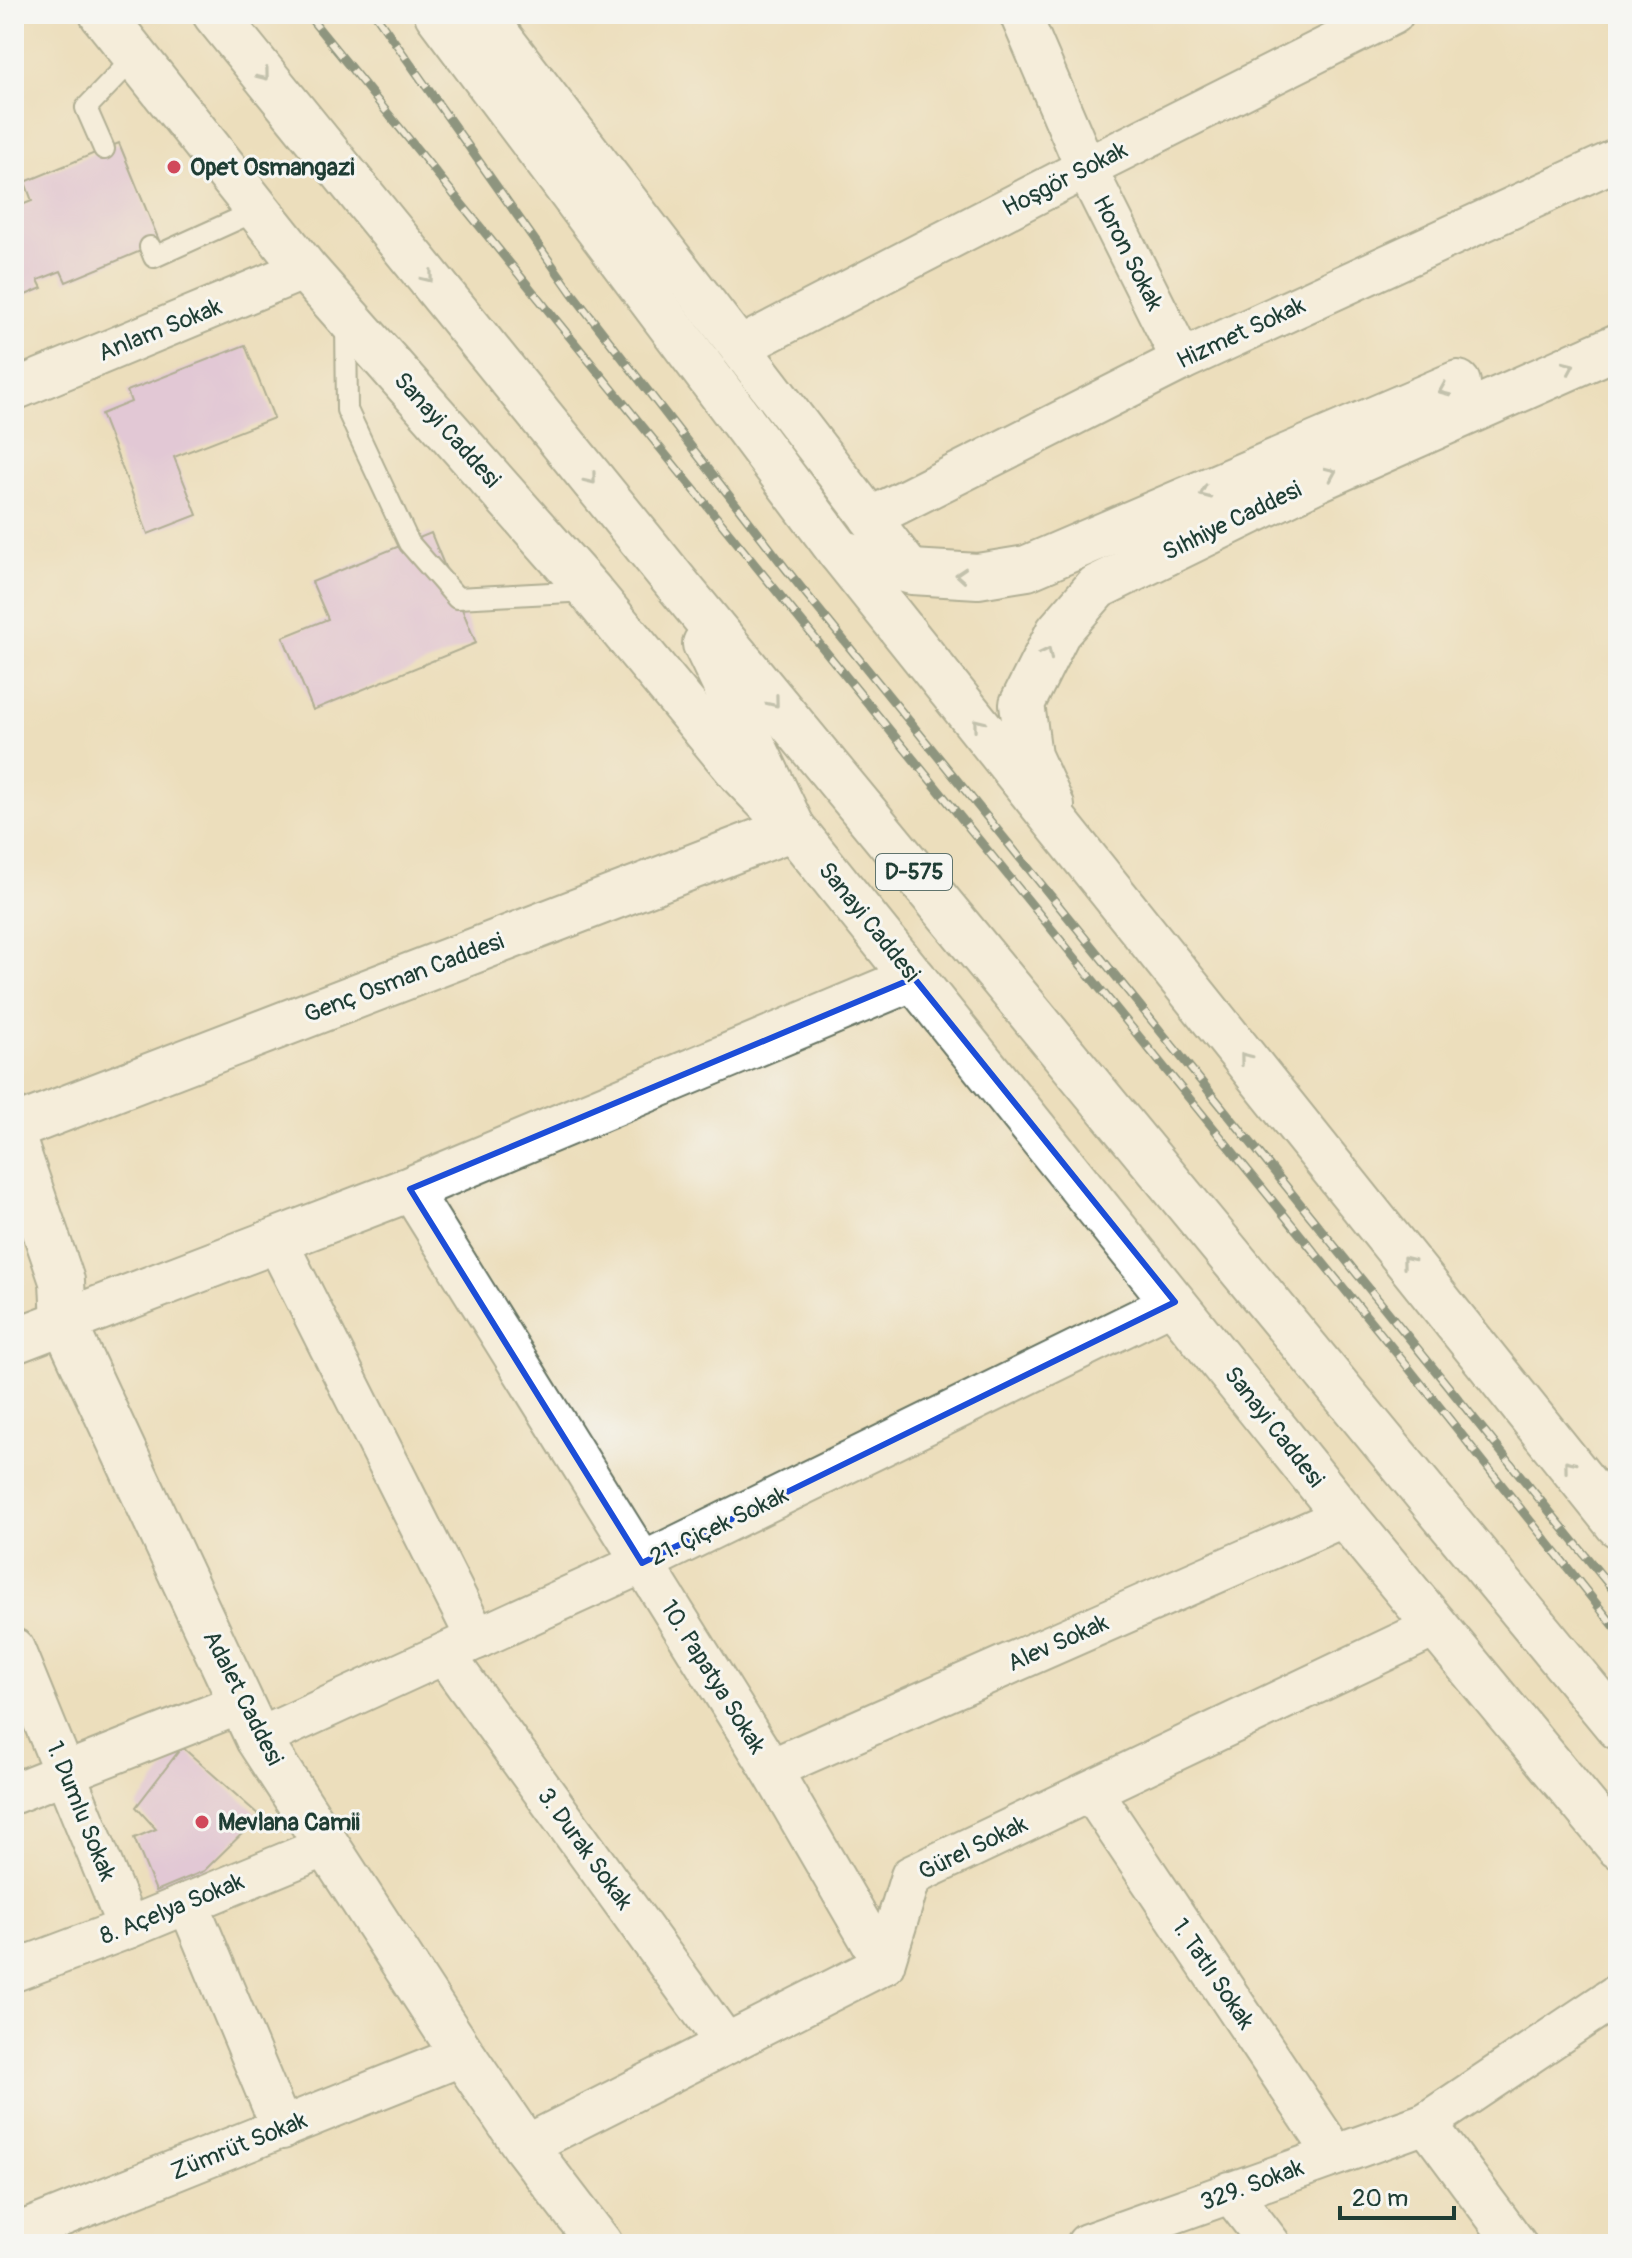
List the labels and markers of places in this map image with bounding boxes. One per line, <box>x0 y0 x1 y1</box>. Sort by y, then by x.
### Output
place label: Opet Osmangazi <box>190 153 355 182</box>
marker: Opet Osmangazi <box>165 158 183 176</box>
place label: Mevlana Camii <box>218 1808 360 1837</box>
marker: Mevlana Camii <box>193 1813 211 1831</box>

